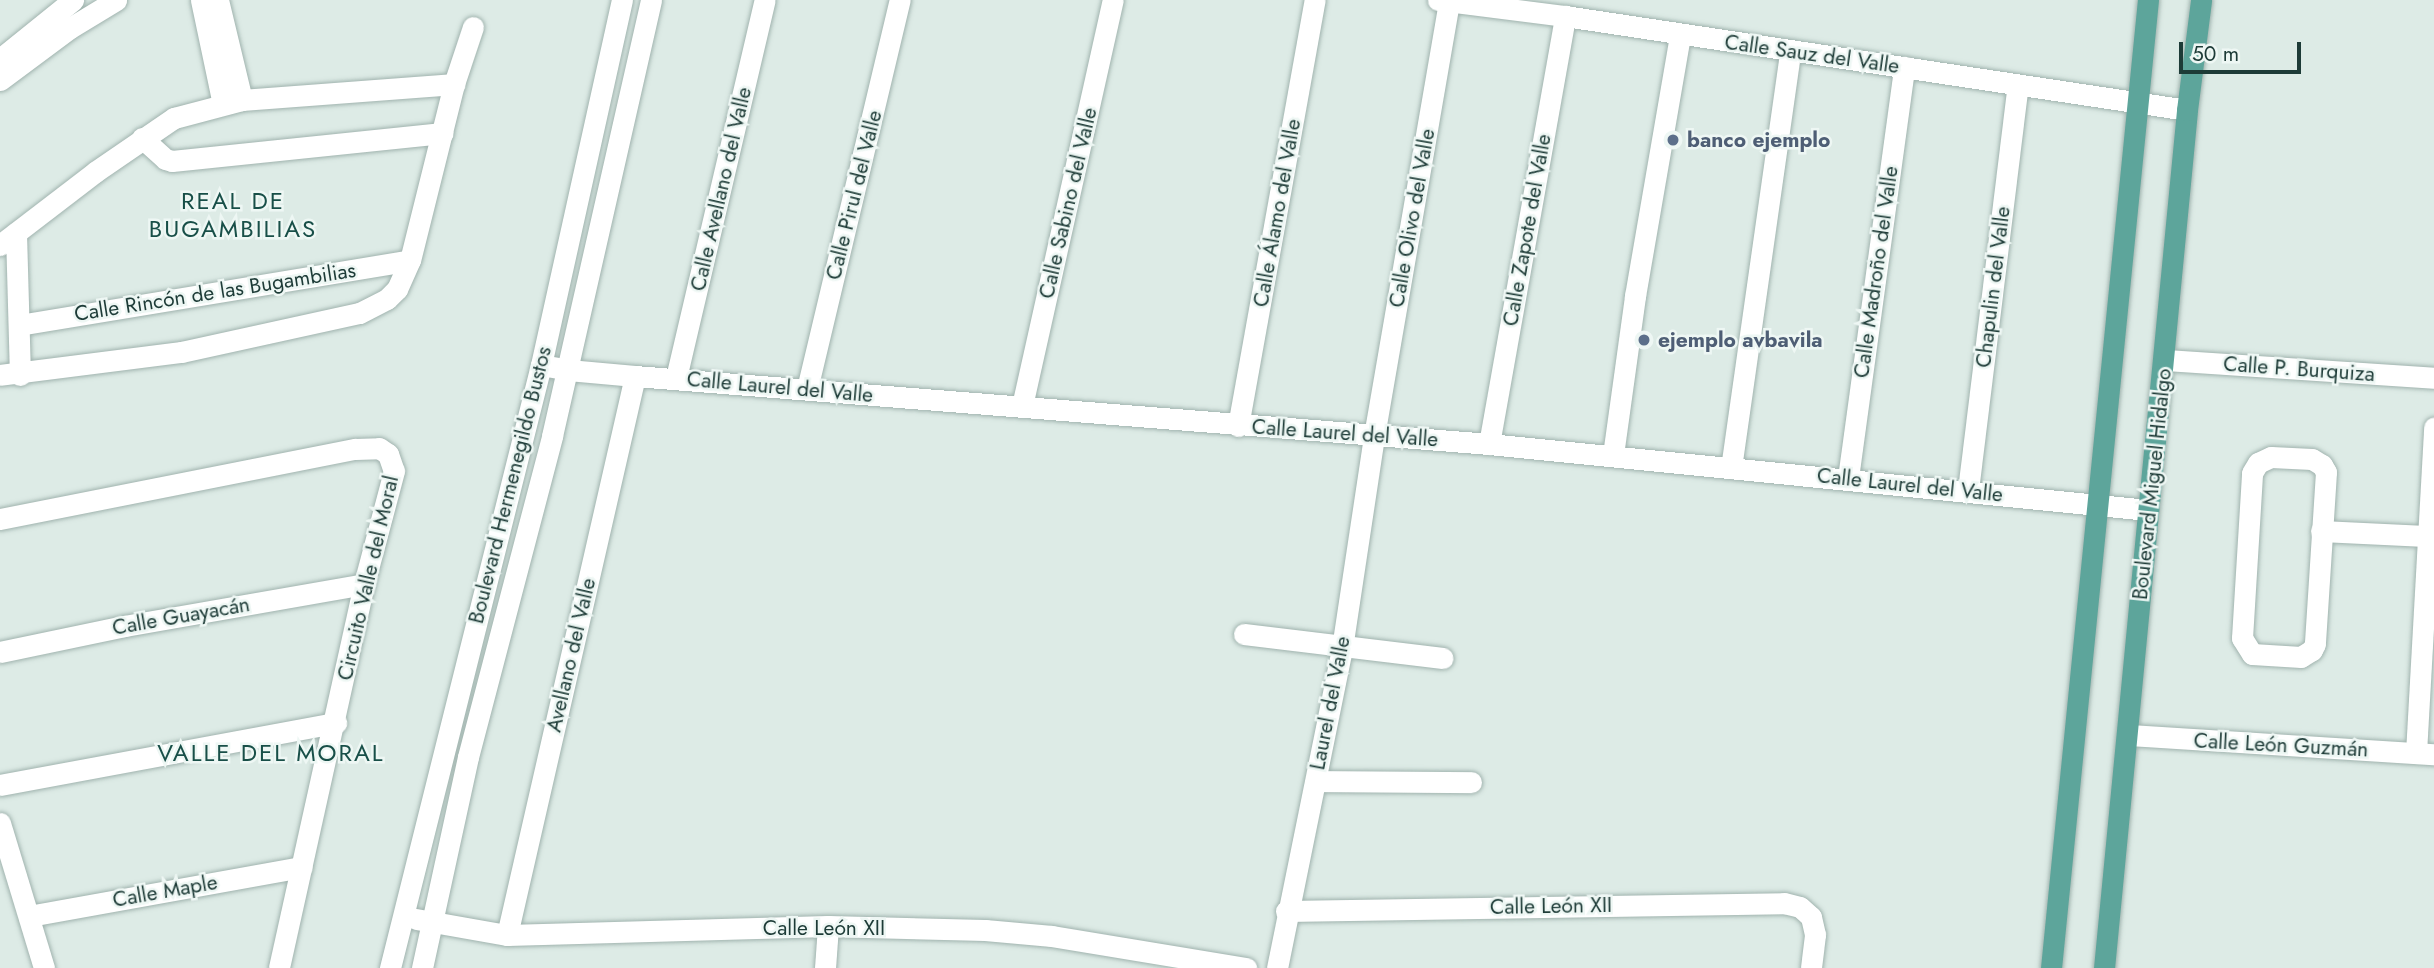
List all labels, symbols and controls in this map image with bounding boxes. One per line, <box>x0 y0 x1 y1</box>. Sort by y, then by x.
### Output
scale bar <box>2182 28 2304 72</box>
street label: Calle Sauz del Valle <box>1723 29 1901 79</box>
text: 50 m <box>2192 39 2239 69</box>
street label: Calle Avellano del Valle <box>685 85 757 293</box>
street label: Calle Sabino del Valle <box>1034 105 1102 301</box>
street label: Calle Pirul del Valle <box>821 108 887 282</box>
street label: Calle Álamo del Valle <box>1248 117 1306 309</box>
street label: Calle Olivo del Valle <box>1384 127 1440 309</box>
place label: banco ejemplo <box>1687 127 1830 153</box>
street label: Calle Zapote del Valle <box>1498 132 1556 328</box>
marker: banco ejemplo <box>1665 132 1681 148</box>
street label: Calle Madroño del Valle <box>1849 164 1903 380</box>
district label: REAL DE BUGAMBILIAS <box>150 187 316 243</box>
street label: Chapulin del Valle <box>1971 205 2015 369</box>
street label: Calle Rincón de las Bugambilias <box>72 257 358 327</box>
place label: ejemplo avbavila <box>1658 327 1823 353</box>
marker: ejemplo avbavila <box>1636 332 1652 348</box>
street label: Boulevard Hermenegildo Bustos <box>463 344 557 626</box>
street label: Calle P. Burquiza <box>2222 351 2376 387</box>
street label: Calle Laurel del Valle <box>686 366 874 408</box>
street label: Boulevard Miguel Hidalgo <box>2127 367 2177 601</box>
street label: Calle Laurel del Valle <box>1251 414 1439 452</box>
street label: Calle Laurel del Valle <box>1816 463 2004 507</box>
street label: Circuito Valle del Moral <box>332 473 404 683</box>
street label: Avellano del Valle <box>541 576 601 734</box>
street label: Calle Guayacán <box>110 592 252 640</box>
street label: Laurel del Valle <box>1305 634 1355 772</box>
street label: Calle León Guzmán <box>2193 728 2369 762</box>
district label: VALLE DEL MORAL <box>159 739 383 767</box>
street label: Calle Maple <box>111 869 219 913</box>
street label: Calle León XII <box>1490 892 1612 920</box>
street label: Calle León XII <box>763 915 885 941</box>

